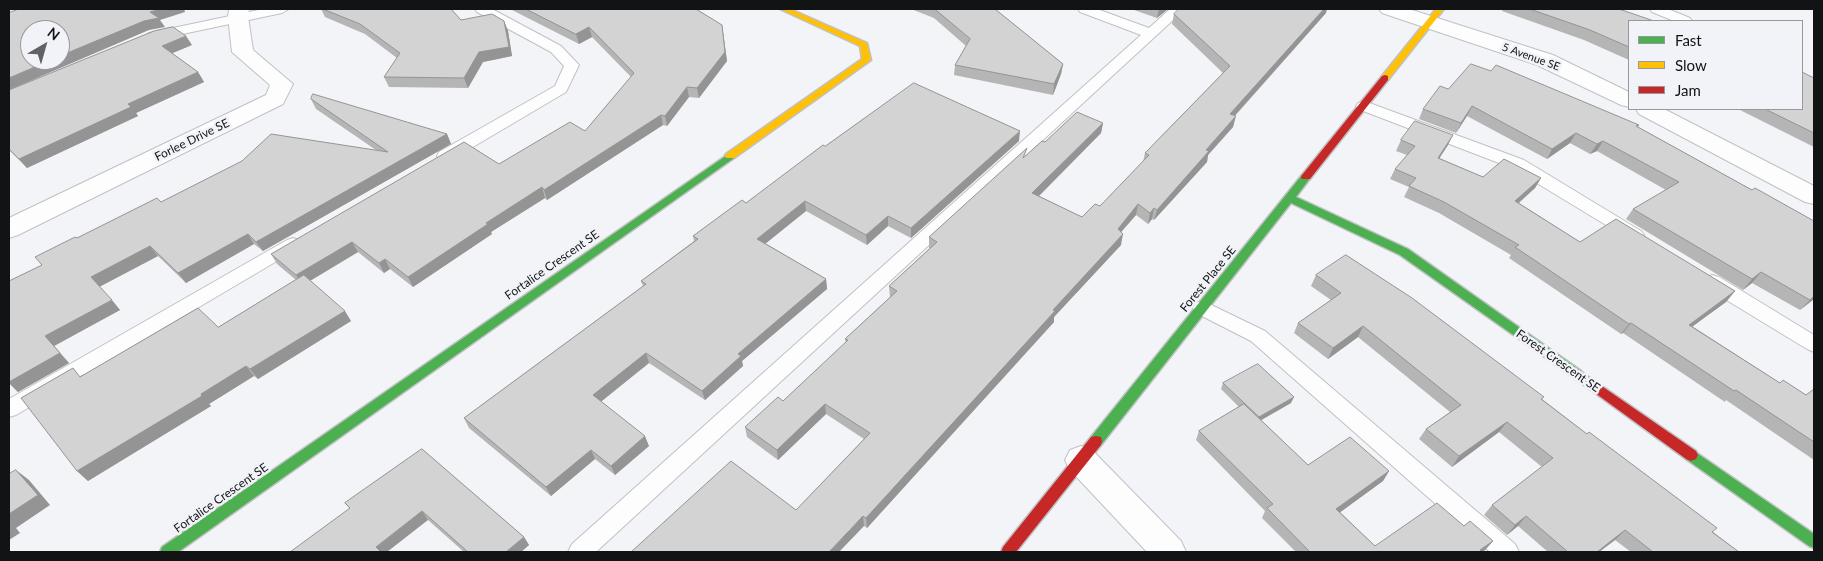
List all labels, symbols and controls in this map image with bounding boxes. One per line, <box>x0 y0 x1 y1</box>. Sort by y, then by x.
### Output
north arrow <box>20 20 70 70</box>
legend <box>1628 20 1803 110</box>
text: N <box>44 24 63 44</box>
text: Fast <box>1675 31 1702 49</box>
street label: 5 Avenue SE <box>1500 40 1562 74</box>
text: Slow <box>1675 56 1707 74</box>
text: Jam <box>1675 81 1701 99</box>
street label: Forlee Drive SE <box>152 116 232 164</box>
street label: Fortalice Crescent SE <box>502 227 602 303</box>
street label: Forest Place SE <box>1177 243 1239 315</box>
street label: Forest Crescent SE <box>1513 327 1603 395</box>
street label: Fortalice Crescent SE <box>171 460 271 536</box>

